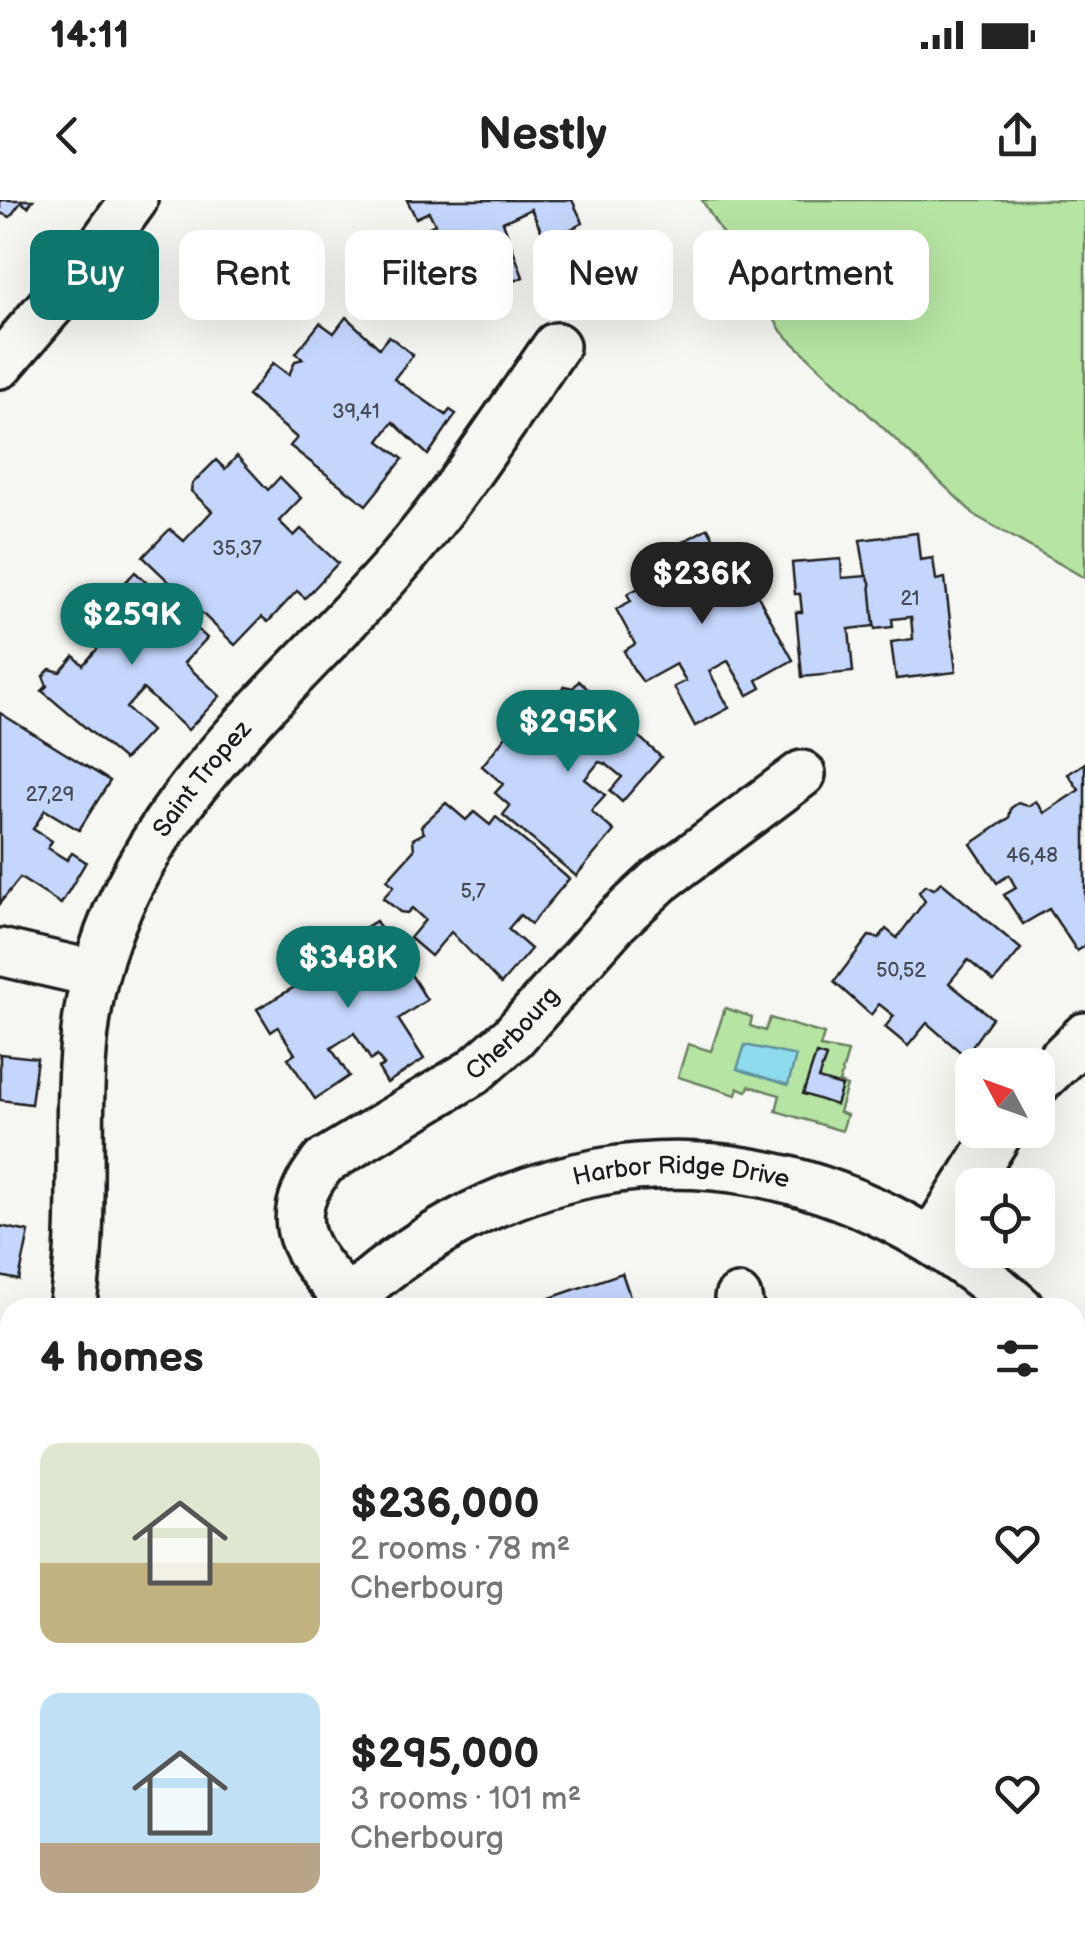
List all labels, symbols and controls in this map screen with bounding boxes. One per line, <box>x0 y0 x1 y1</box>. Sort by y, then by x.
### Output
text: 14:11 <box>50 13 130 58</box>
icon: back <box>40 108 95 163</box>
text: Nestly <box>478 108 607 163</box>
icon: share <box>990 108 1045 163</box>
chip: Buy <box>30 230 159 320</box>
chip: Rent <box>179 230 325 320</box>
chip: Filters <box>345 230 513 320</box>
chip: New <box>533 230 673 320</box>
chip: Apartment <box>693 230 929 320</box>
house number: 39,41 <box>332 400 380 424</box>
house number: 35,37 <box>212 537 262 561</box>
pin: $236K <box>632 542 772 627</box>
text: $236K <box>652 555 752 594</box>
pin: $259K <box>62 583 202 668</box>
house number: 21 <box>900 587 920 611</box>
text: $259K <box>82 596 182 635</box>
pin: $295K <box>498 690 638 775</box>
text: $295K <box>518 703 618 742</box>
street label: Saint Tropez <box>146 713 259 843</box>
house number: 27,29 <box>26 783 74 807</box>
house number: 46,48 <box>1006 844 1058 868</box>
house number: 5,7 <box>461 880 486 904</box>
pin: $348K <box>278 926 418 1011</box>
text: $348K <box>298 939 398 978</box>
house number: 50,52 <box>876 959 926 983</box>
street label: Cherbourg <box>459 980 566 1087</box>
north arrow <box>955 1048 1055 1148</box>
map controls <box>955 1048 1055 1268</box>
street label: Harbor Ridge Drive <box>570 1150 793 1195</box>
button: locate <box>955 1168 1055 1268</box>
icon: filters <box>990 1331 1045 1386</box>
text: 4 homes <box>40 1333 204 1384</box>
text: $236,000 <box>350 1479 540 1530</box>
icon: home <box>120 1483 240 1603</box>
icon: heart <box>990 1516 1045 1571</box>
text: 2 rooms · 78 m² <box>350 1530 570 1569</box>
text: Cherbourg <box>350 1569 504 1608</box>
text: $295,000 <box>350 1729 540 1780</box>
icon: home <box>120 1733 240 1853</box>
icon: heart <box>990 1766 1045 1821</box>
text: 3 rooms · 101 m² <box>350 1780 581 1819</box>
text: Cherbourg <box>350 1819 504 1858</box>

